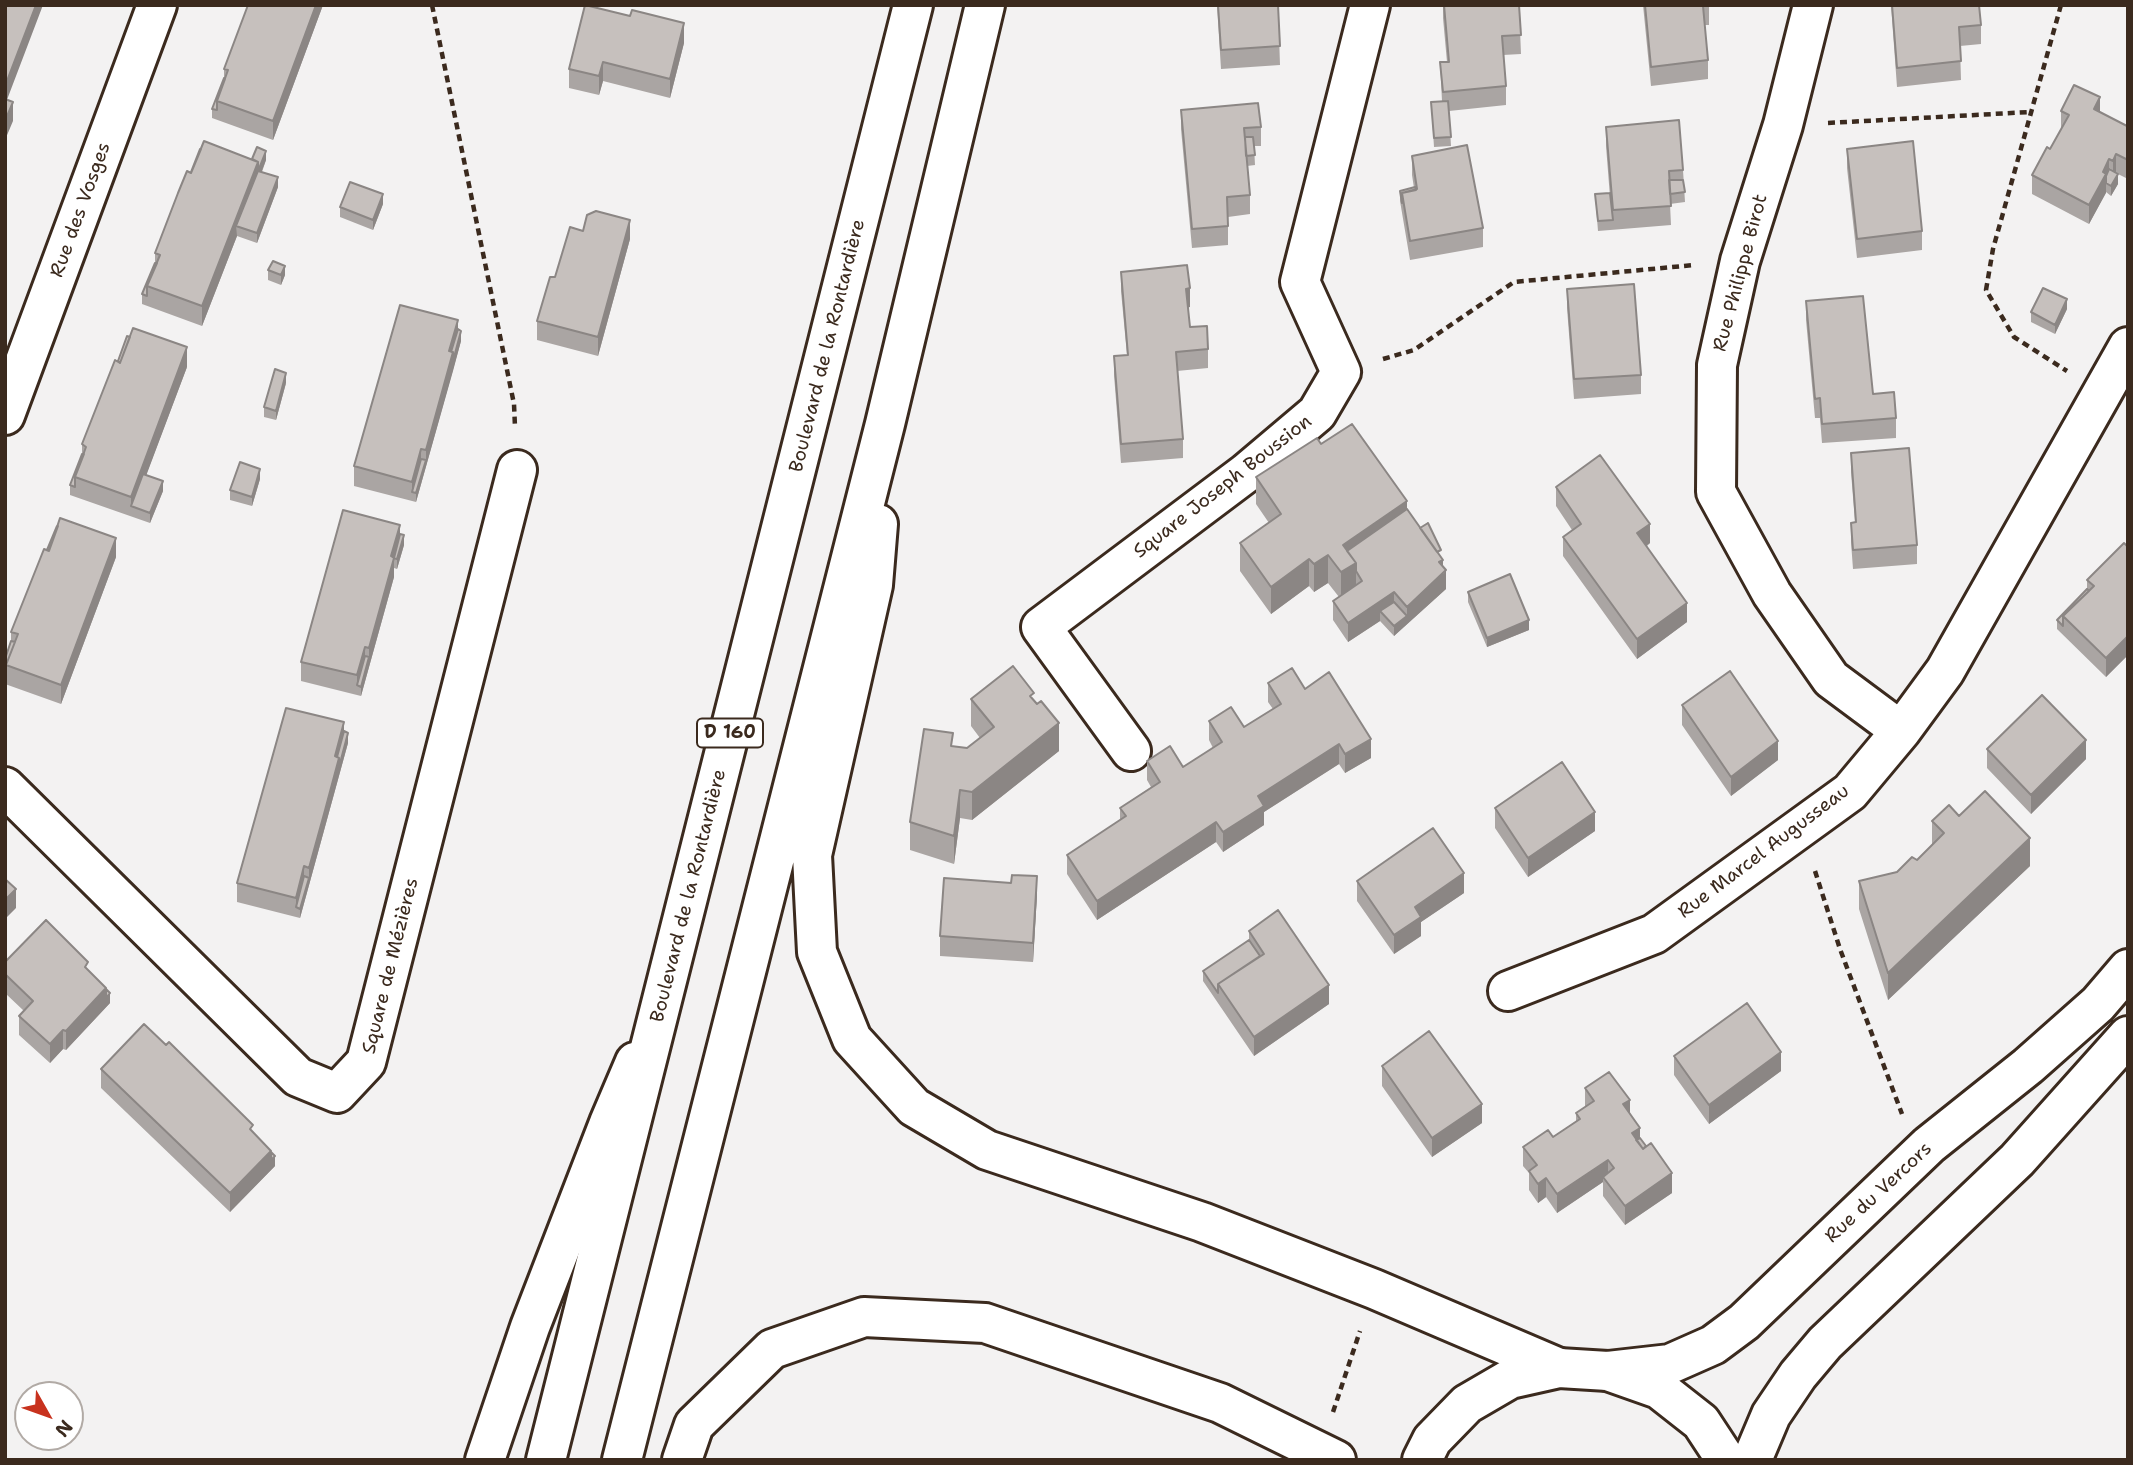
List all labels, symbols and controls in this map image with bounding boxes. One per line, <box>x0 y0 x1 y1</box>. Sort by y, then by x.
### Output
street label: Rue des Vosges <box>46 139 116 281</box>
street label: Rue Philippe Birot <box>1709 192 1773 354</box>
street label: Boulevard de la Rontardière <box>785 217 871 475</box>
street label: Square Joseph Boussion <box>1129 410 1317 564</box>
road number: D 160 <box>697 718 763 748</box>
street label: Boulevard de la Rontardière <box>646 767 732 1025</box>
street label: Rue Marcel Augusseau <box>1674 780 1854 924</box>
street label: Square de Mézières <box>358 876 424 1056</box>
street label: Rue du Vercors <box>1821 1138 1937 1248</box>
north arrow <box>14 1381 84 1451</box>
text: N <box>50 1415 78 1442</box>

